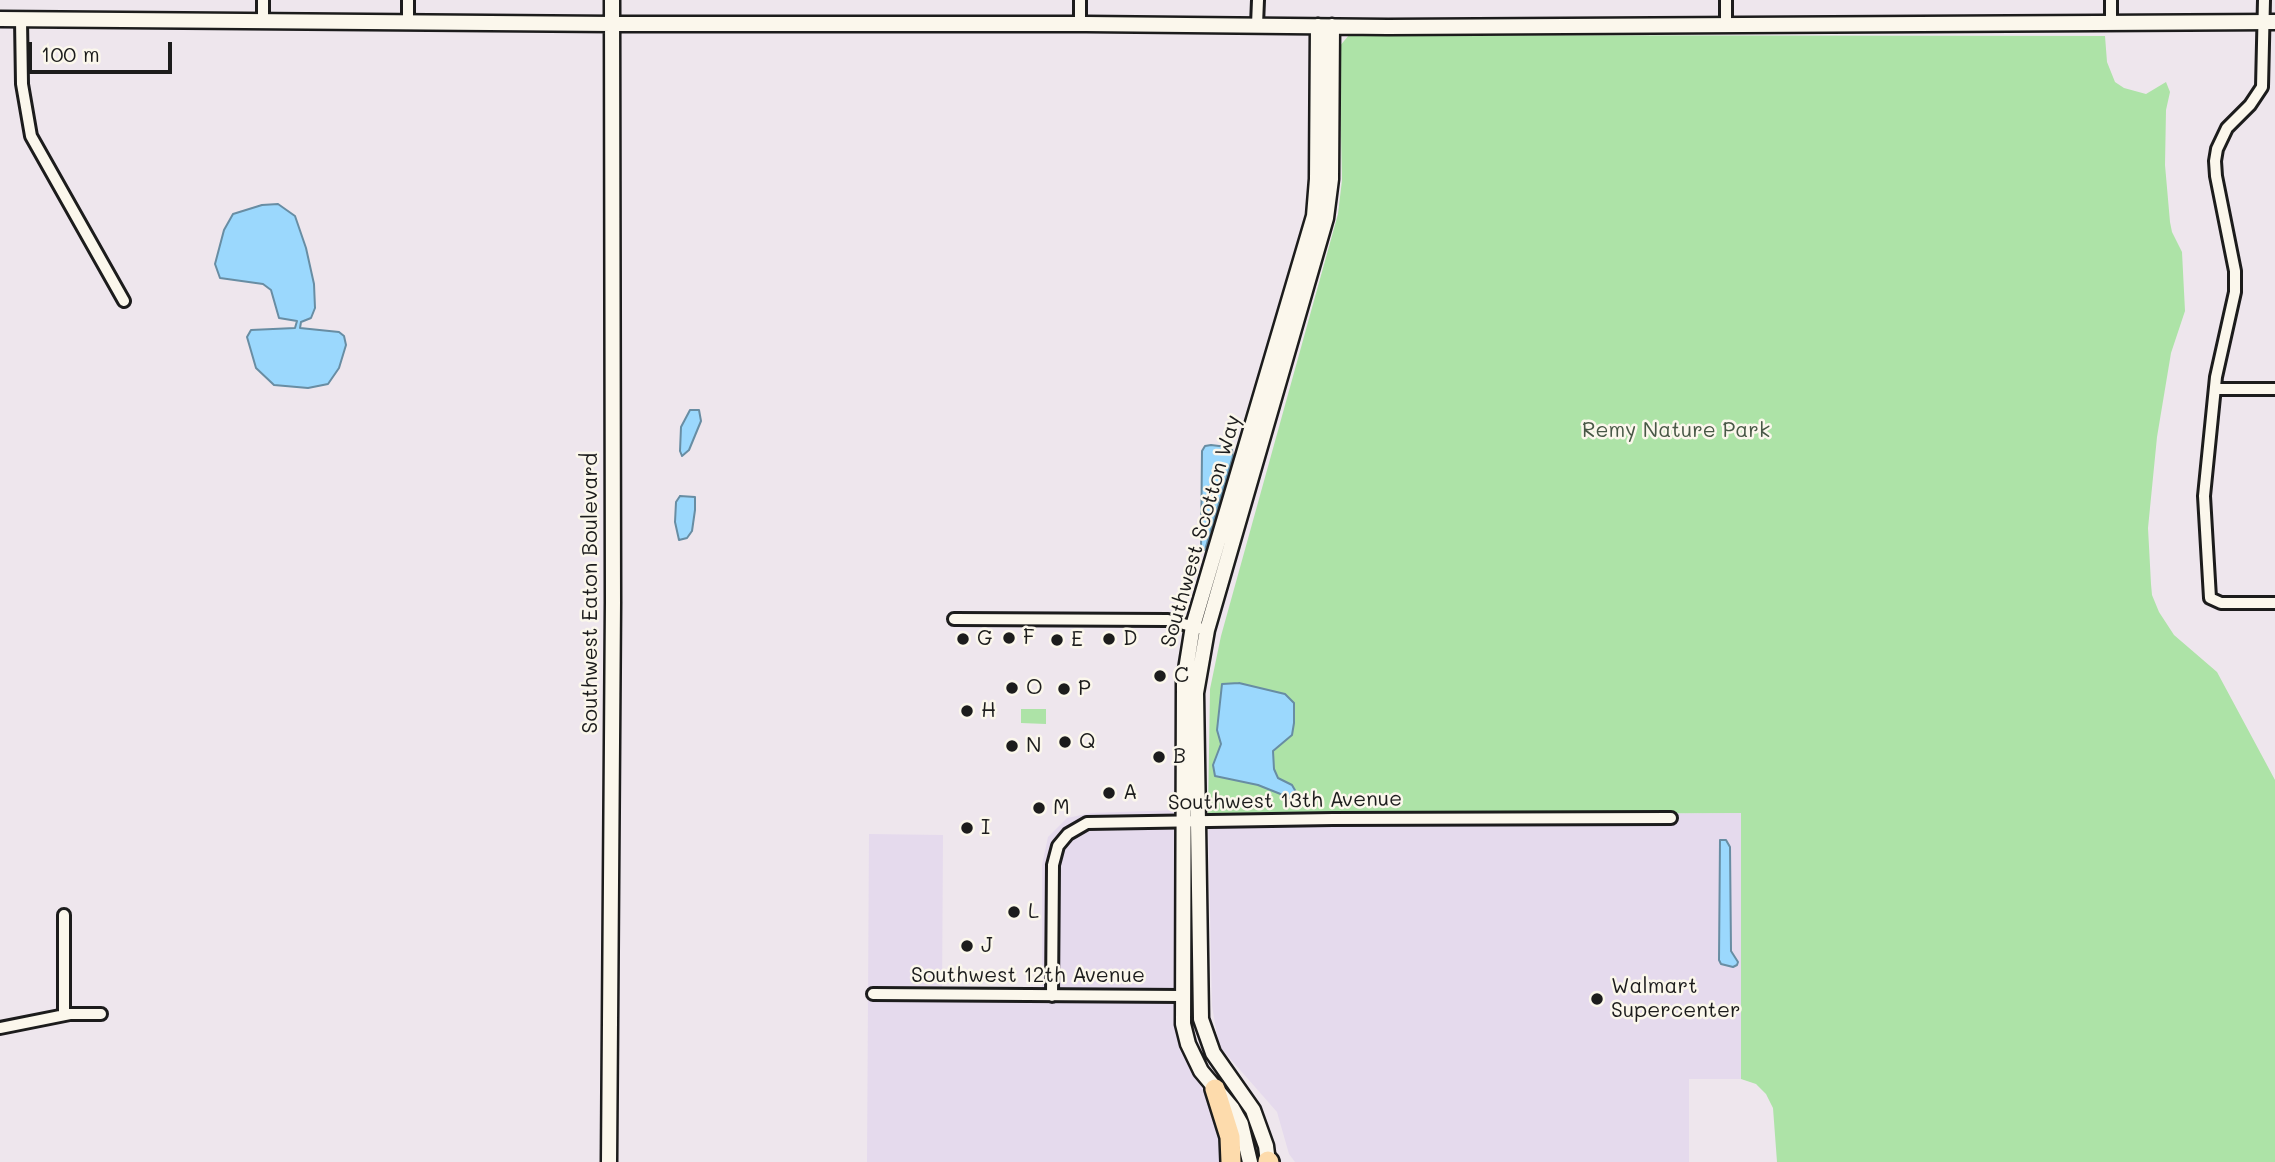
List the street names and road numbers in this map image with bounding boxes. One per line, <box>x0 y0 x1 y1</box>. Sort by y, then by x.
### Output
street label: Southwest Scotton Way <box>1156 412 1246 650</box>
street label: Southwest Eaton Boulevard <box>578 453 604 733</box>
street label: Southwest 13th Avenue <box>1168 786 1402 816</box>
street label: Southwest 12th Avenue <box>911 963 1145 989</box>

